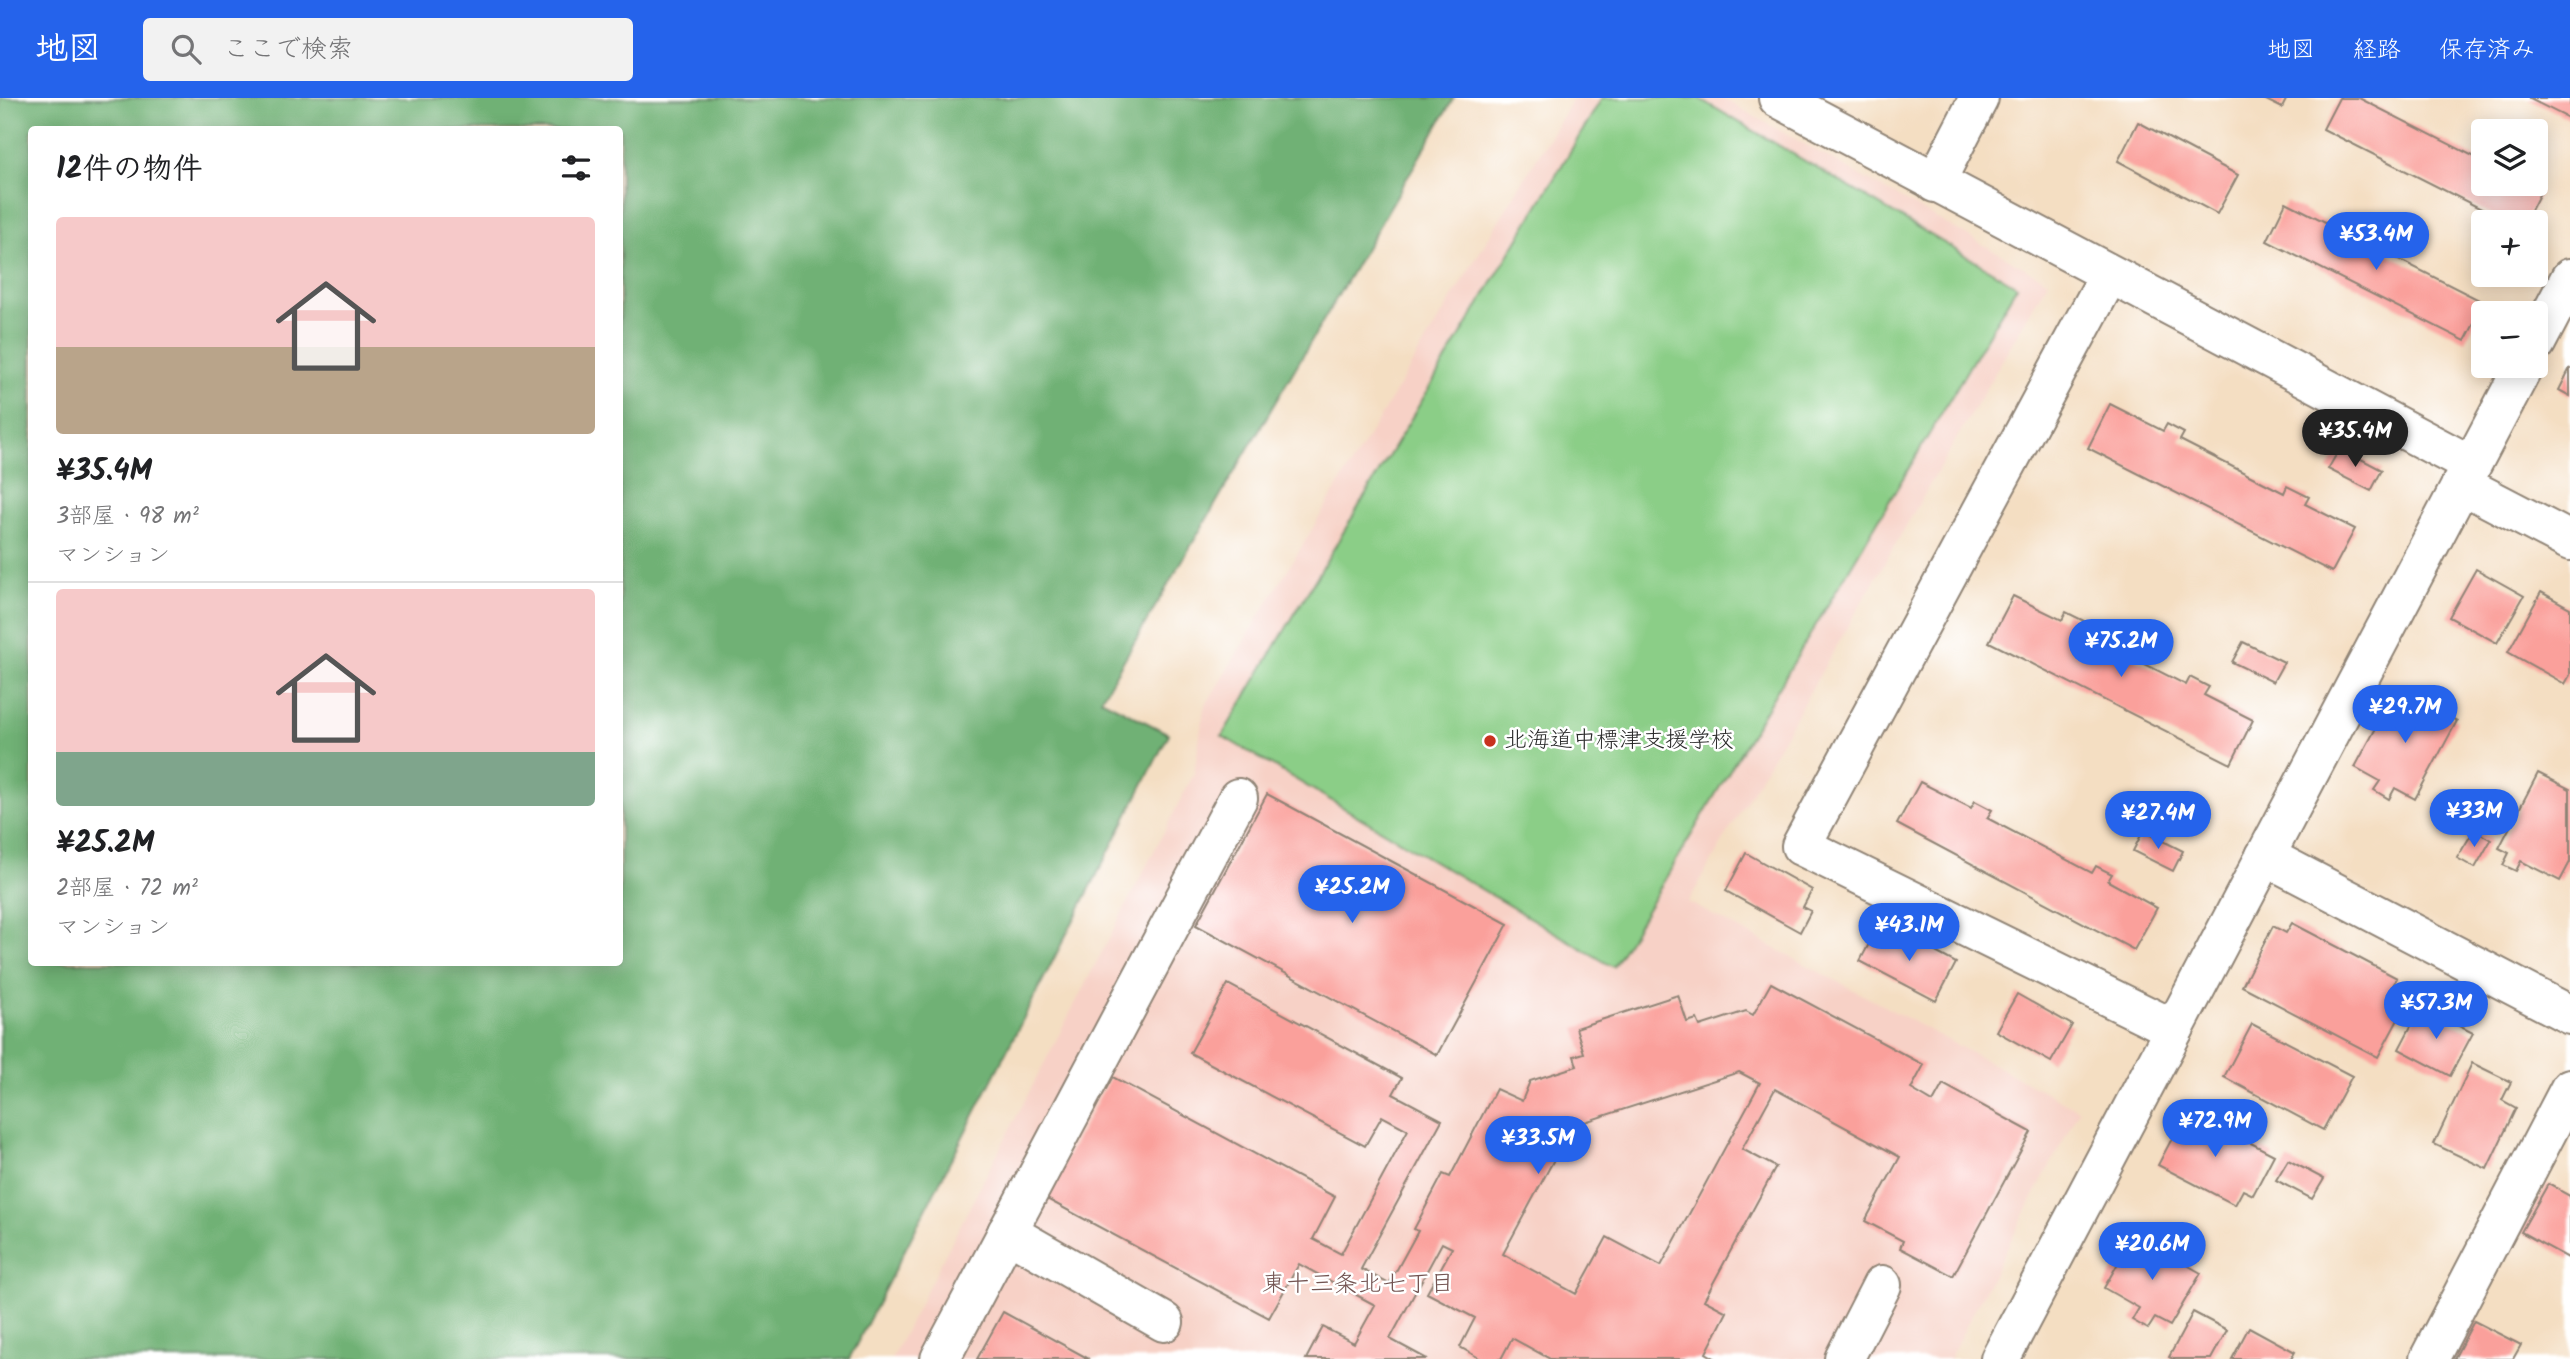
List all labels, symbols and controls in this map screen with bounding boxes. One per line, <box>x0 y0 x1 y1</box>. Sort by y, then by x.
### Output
search box <box>143 18 633 81</box>
text: 地図 <box>35 24 101 77</box>
text: ここで検索 <box>223 29 353 71</box>
icon: search <box>167 30 205 68</box>
text: 地図 <box>2267 31 2315 70</box>
text: 経路 <box>2353 31 2401 70</box>
text: 保存済み <box>2439 31 2535 70</box>
map controls <box>2471 119 2548 378</box>
button: layers <box>2471 119 2548 196</box>
text: 12件の物件 <box>56 146 203 194</box>
icon: filters <box>557 149 595 187</box>
button: + <box>2471 210 2548 287</box>
pin: ¥53.4M <box>2319 212 2433 272</box>
text: ¥53.4M <box>2339 217 2413 253</box>
icon: home <box>263 263 389 389</box>
button: − <box>2471 301 2548 378</box>
pin: ¥35.4M <box>2298 410 2412 469</box>
text: ¥35.4M <box>2318 414 2392 450</box>
text: ¥35.4M <box>56 448 152 496</box>
text: 3部屋 · 98 m² <box>56 499 199 535</box>
text: マンション <box>56 538 170 574</box>
pin: ¥75.2M <box>2064 620 2178 679</box>
text: ¥75.2M <box>2085 624 2157 660</box>
icon: home <box>263 635 389 761</box>
pin: ¥29.7M <box>2348 686 2462 745</box>
text: ¥29.7M <box>2369 690 2441 726</box>
place label: 北海道中標津支援学校 <box>1504 723 1734 759</box>
marker: 北海道中標津支援学校 <box>1482 733 1498 749</box>
pin: ¥33M <box>2433 790 2515 849</box>
pin: ¥27.4M <box>2101 792 2215 851</box>
text: ¥33M <box>2446 794 2502 830</box>
text: ¥27.4M <box>2121 796 2195 832</box>
text: ¥25.2M <box>56 820 154 868</box>
pin: ¥25.2M <box>1295 866 1409 925</box>
text: ¥25.2M <box>1314 870 1390 906</box>
text: 2部屋 · 72 m² <box>56 871 198 907</box>
pin: ¥43.1M <box>1852 904 1966 963</box>
text: ¥43.1M <box>1874 908 1944 944</box>
text: マンション <box>56 910 170 946</box>
pin: ¥57.3M <box>2379 982 2493 1041</box>
text: ¥57.3M <box>2400 986 2472 1022</box>
pin: ¥72.9M <box>2158 1100 2272 1159</box>
text: ¥72.9M <box>2179 1104 2251 1140</box>
pin: ¥33.5M <box>1481 1116 1595 1176</box>
text: ¥33.5M <box>1501 1121 1575 1157</box>
pin: ¥20.6M <box>2095 1222 2209 1282</box>
text: ¥20.6M <box>2115 1227 2189 1263</box>
district label: 東十三条北七丁目 <box>1262 1265 1454 1304</box>

